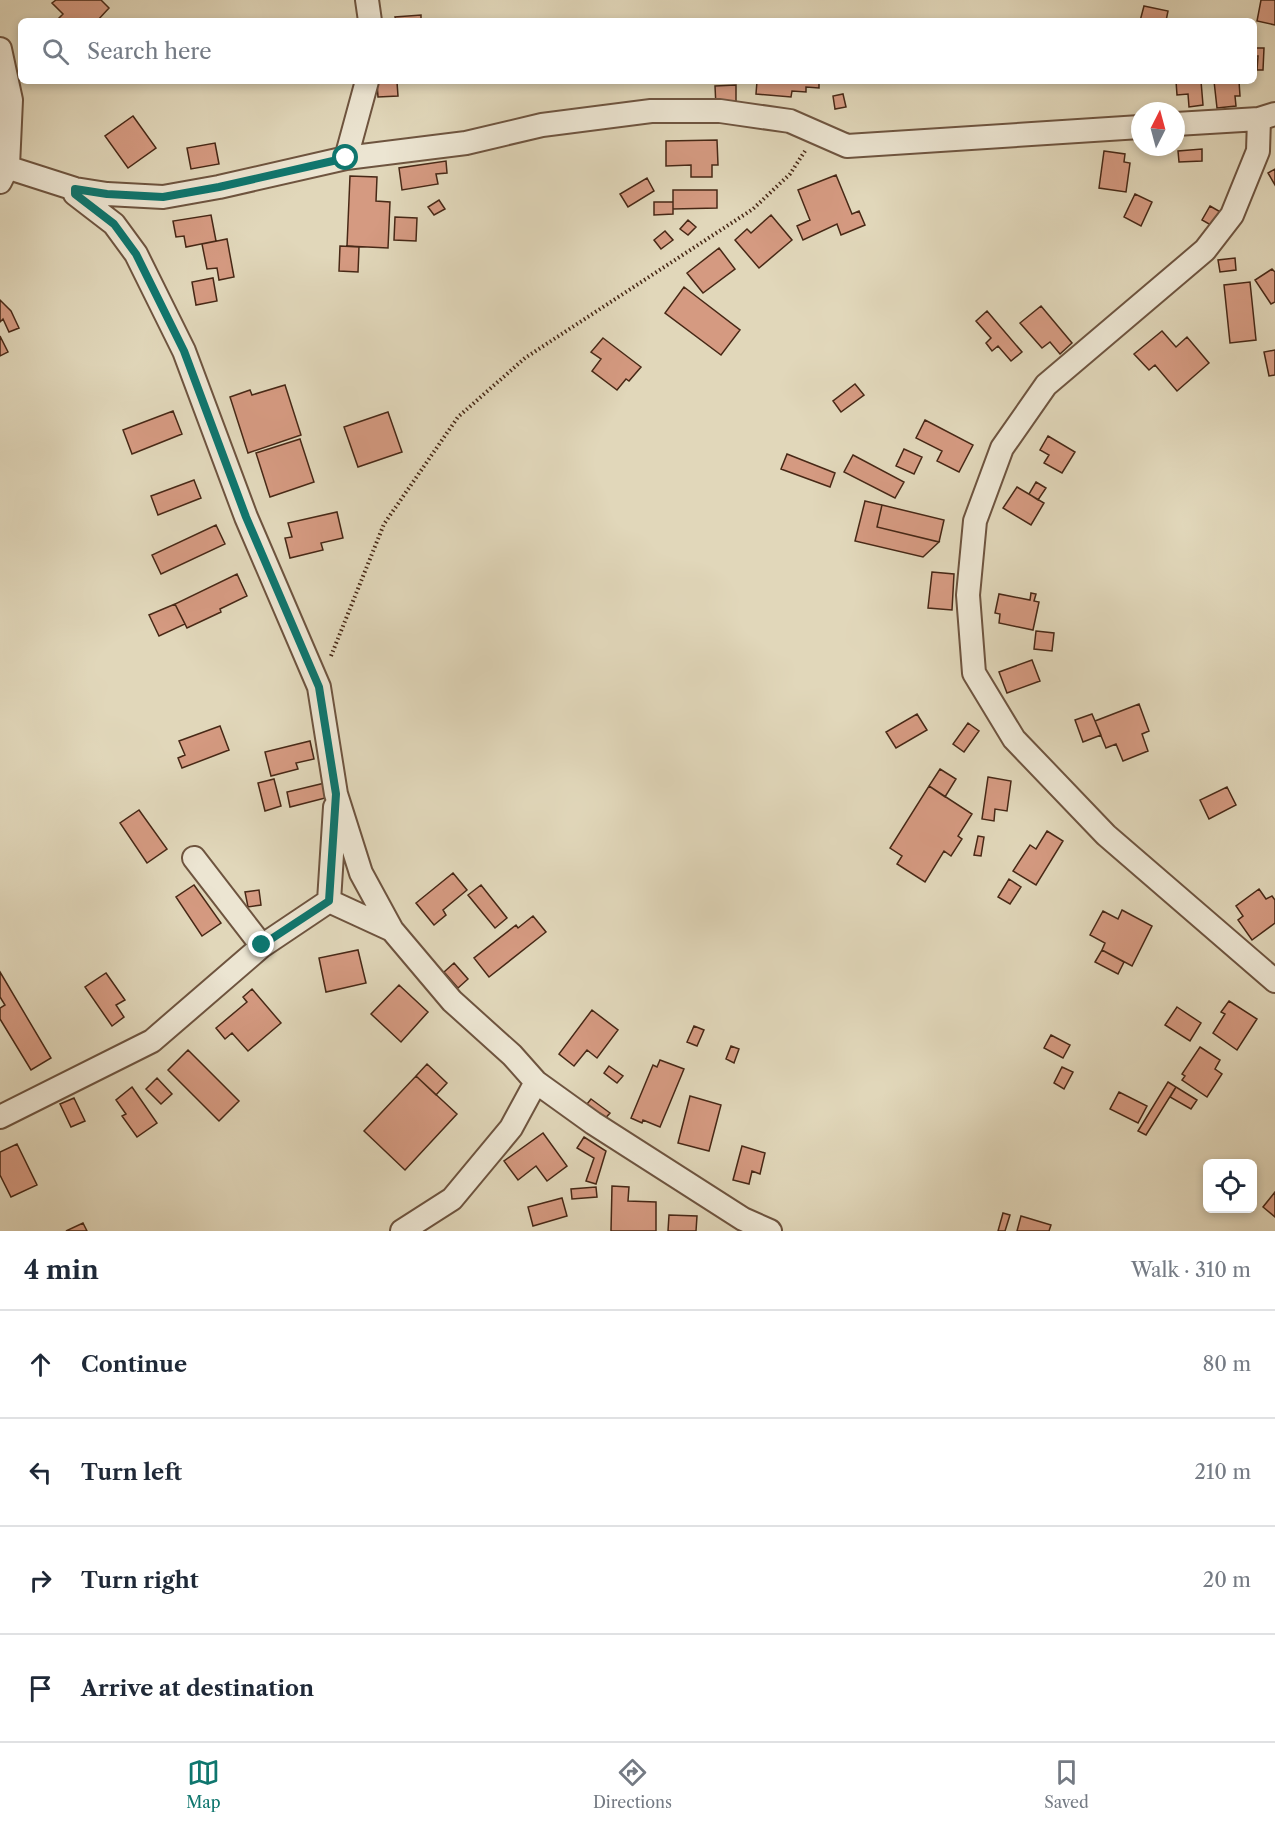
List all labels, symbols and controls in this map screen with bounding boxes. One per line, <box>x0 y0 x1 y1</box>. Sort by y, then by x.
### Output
search box <box>18 18 1257 84</box>
icon: search <box>39 35 72 68</box>
text: Search here <box>87 38 212 65</box>
north arrow <box>1131 102 1185 156</box>
route start <box>332 144 358 170</box>
route end <box>248 931 274 957</box>
map controls <box>1203 1159 1257 1213</box>
button: locate <box>1203 1159 1257 1213</box>
text: 4 min <box>24 1254 99 1286</box>
text: Walk · 310 m <box>1131 1258 1251 1282</box>
icon: ahead <box>24 1348 57 1381</box>
text: Continue <box>81 1351 187 1378</box>
text: 80 m <box>1203 1352 1251 1376</box>
icon: left <box>24 1456 57 1489</box>
text: Turn left <box>81 1459 182 1486</box>
text: 210 m <box>1194 1460 1251 1484</box>
icon: right <box>24 1564 57 1597</box>
text: Turn right <box>81 1567 199 1594</box>
text: 20 m <box>1203 1568 1251 1592</box>
icon: arrive <box>24 1672 57 1705</box>
text: Arrive at destination <box>81 1675 314 1702</box>
tab: Map <box>186 1756 221 1812</box>
tab: Directions <box>593 1756 672 1812</box>
tab: Saved <box>1044 1756 1089 1812</box>

